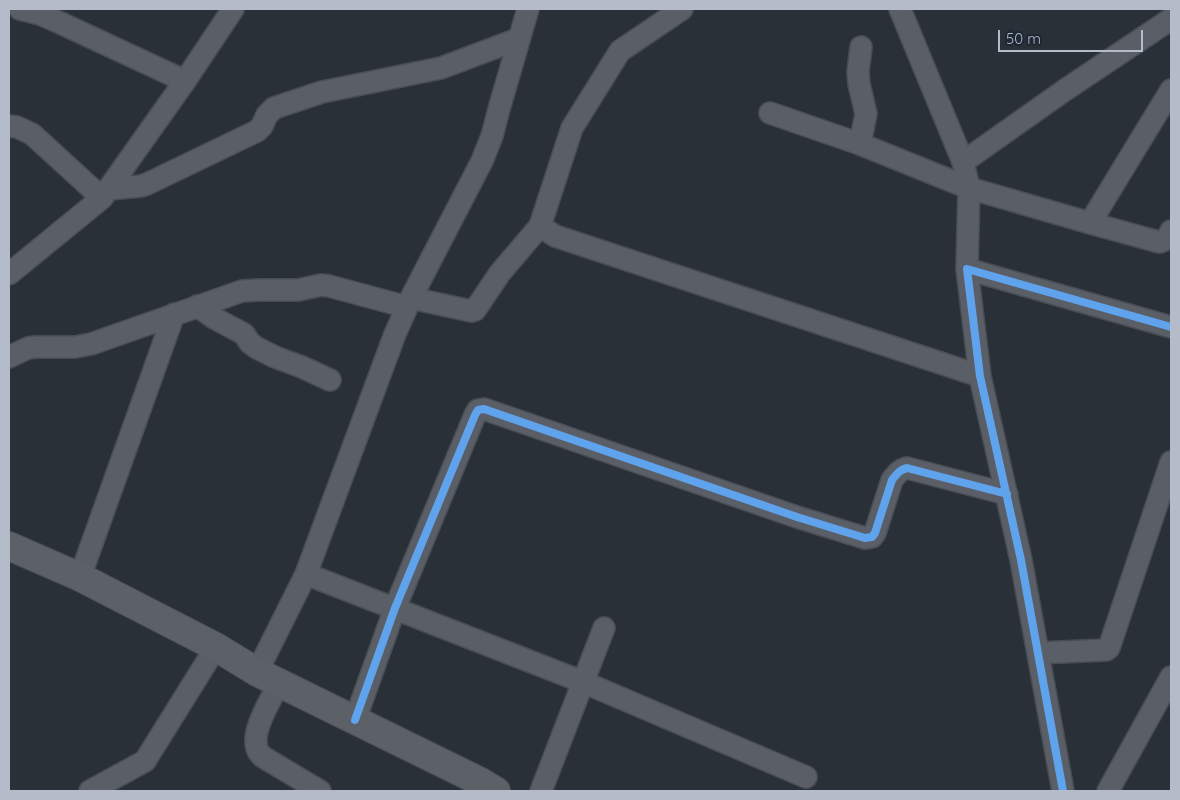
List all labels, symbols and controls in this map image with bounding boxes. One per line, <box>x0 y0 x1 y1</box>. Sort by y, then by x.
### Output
scale bar <box>1000 20 1145 52</box>
text: 50 m <box>1006 29 1041 48</box>

